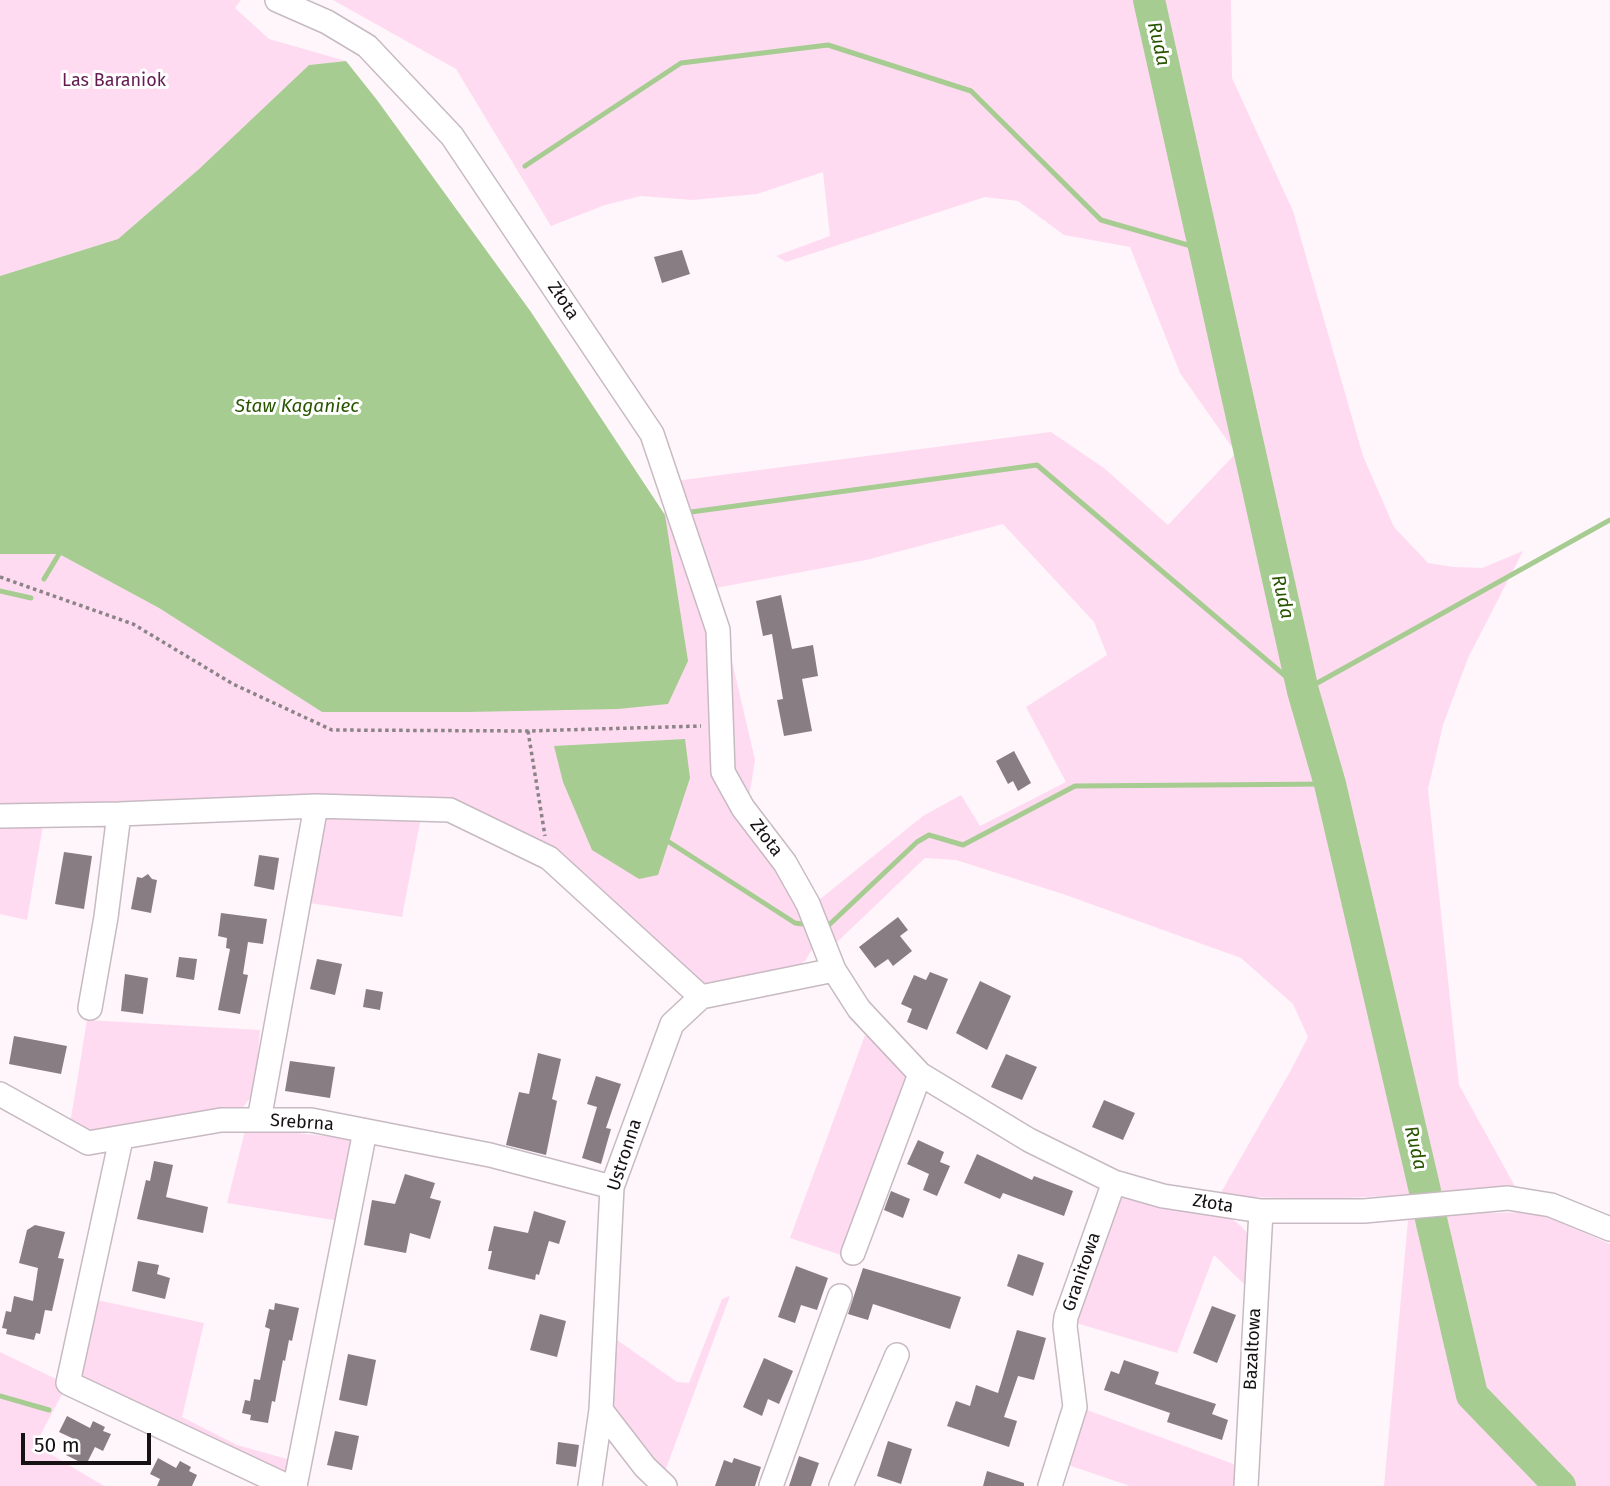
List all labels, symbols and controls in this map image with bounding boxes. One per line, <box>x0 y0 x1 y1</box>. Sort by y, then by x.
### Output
water label: Ruda <box>1142 20 1174 68</box>
park label: Las Baraniok <box>62 70 166 92</box>
street label: Złota <box>543 278 583 324</box>
water label: Staw Kaganiec <box>235 396 359 418</box>
water label: Ruda <box>1266 573 1298 621</box>
street label: Złota <box>745 815 787 861</box>
street label: Srebrna <box>269 1110 335 1136</box>
street label: Ustronna <box>603 1116 647 1194</box>
water label: Ruda <box>1399 1124 1431 1172</box>
street label: Złota <box>1191 1190 1235 1218</box>
street label: Granitowa <box>1058 1230 1106 1314</box>
street label: Bazaltowa <box>1240 1307 1266 1391</box>
scale bar <box>24 1420 154 1464</box>
text: 50 m <box>34 1432 80 1458</box>

